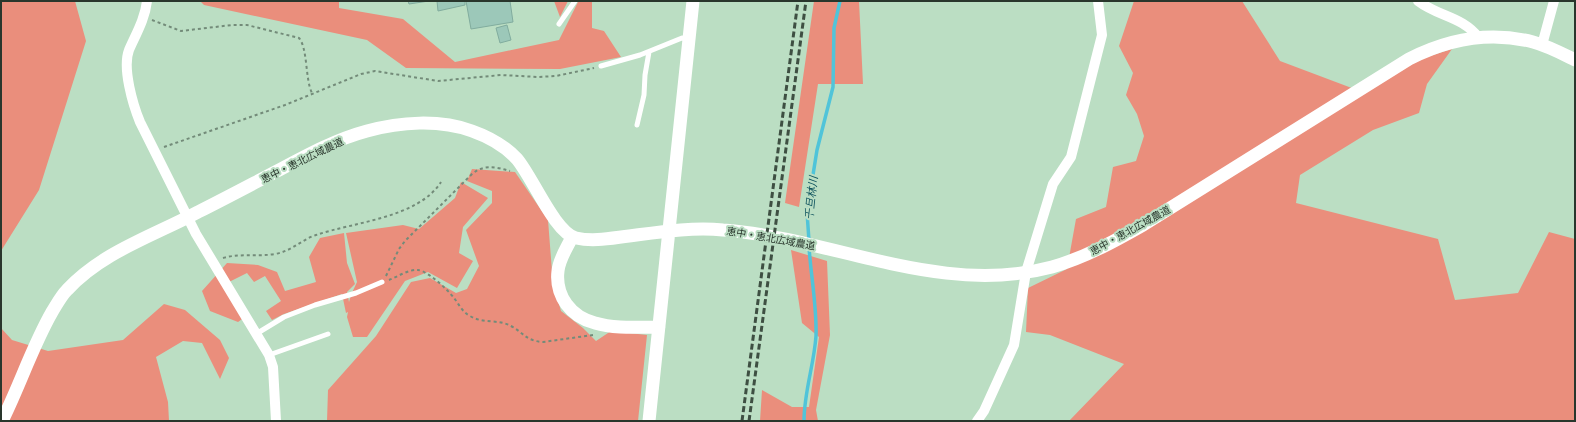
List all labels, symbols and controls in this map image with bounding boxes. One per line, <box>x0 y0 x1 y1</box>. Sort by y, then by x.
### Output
street label: 恵中・恵北広域農道 <box>259 135 346 186</box>
water label: 千旦林川 <box>802 174 820 221</box>
street label: 恵中・恵北広域農道 <box>1088 203 1173 258</box>
street label: 恵中・恵北広域農道 <box>725 224 816 253</box>

